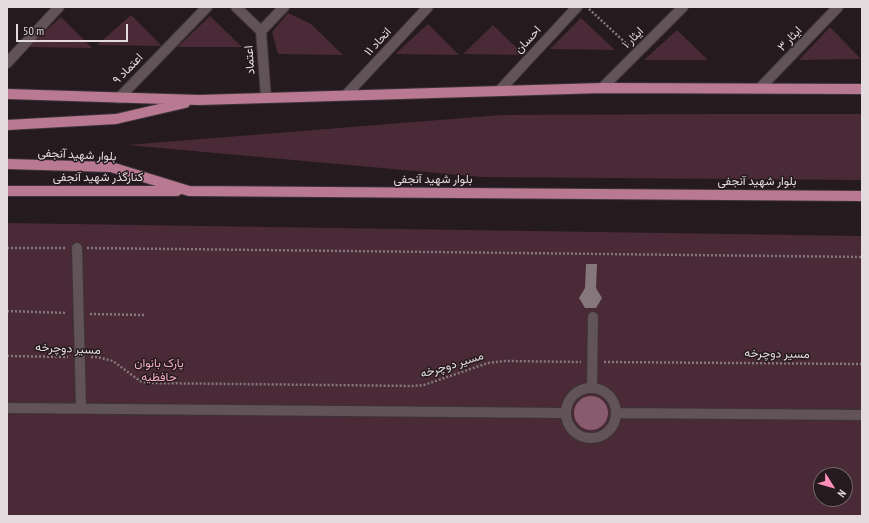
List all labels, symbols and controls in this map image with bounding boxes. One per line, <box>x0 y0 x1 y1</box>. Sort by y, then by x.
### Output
scale bar <box>18 16 130 42</box>
text: 50 m <box>23 23 44 38</box>
street label: احسان <box>512 23 544 57</box>
street label: ایثار ۱ <box>619 24 647 52</box>
street label: ایثار ۳ <box>775 24 805 54</box>
street label: اتحاد ۱۱ <box>361 25 395 59</box>
street label: اعتماد <box>242 45 258 75</box>
street label: اعتماد ۹ <box>110 51 146 87</box>
street label: بلوار شهید آنجفی <box>37 146 117 164</box>
street label: کنارگذر شهید آنجفی <box>53 171 143 185</box>
street label: بلوار شهید آنجفی <box>394 173 472 187</box>
street label: بلوار شهید آنجفی <box>718 175 796 189</box>
street label: مسیر دوچرخه <box>35 340 101 358</box>
street label: مسیر دوچرخه <box>744 346 810 362</box>
street label: مسیر دوچرخه <box>419 349 485 381</box>
park label: پارک بانوان حافظیه <box>134 357 184 385</box>
north arrow <box>813 467 853 507</box>
text: N <box>834 487 849 500</box>

